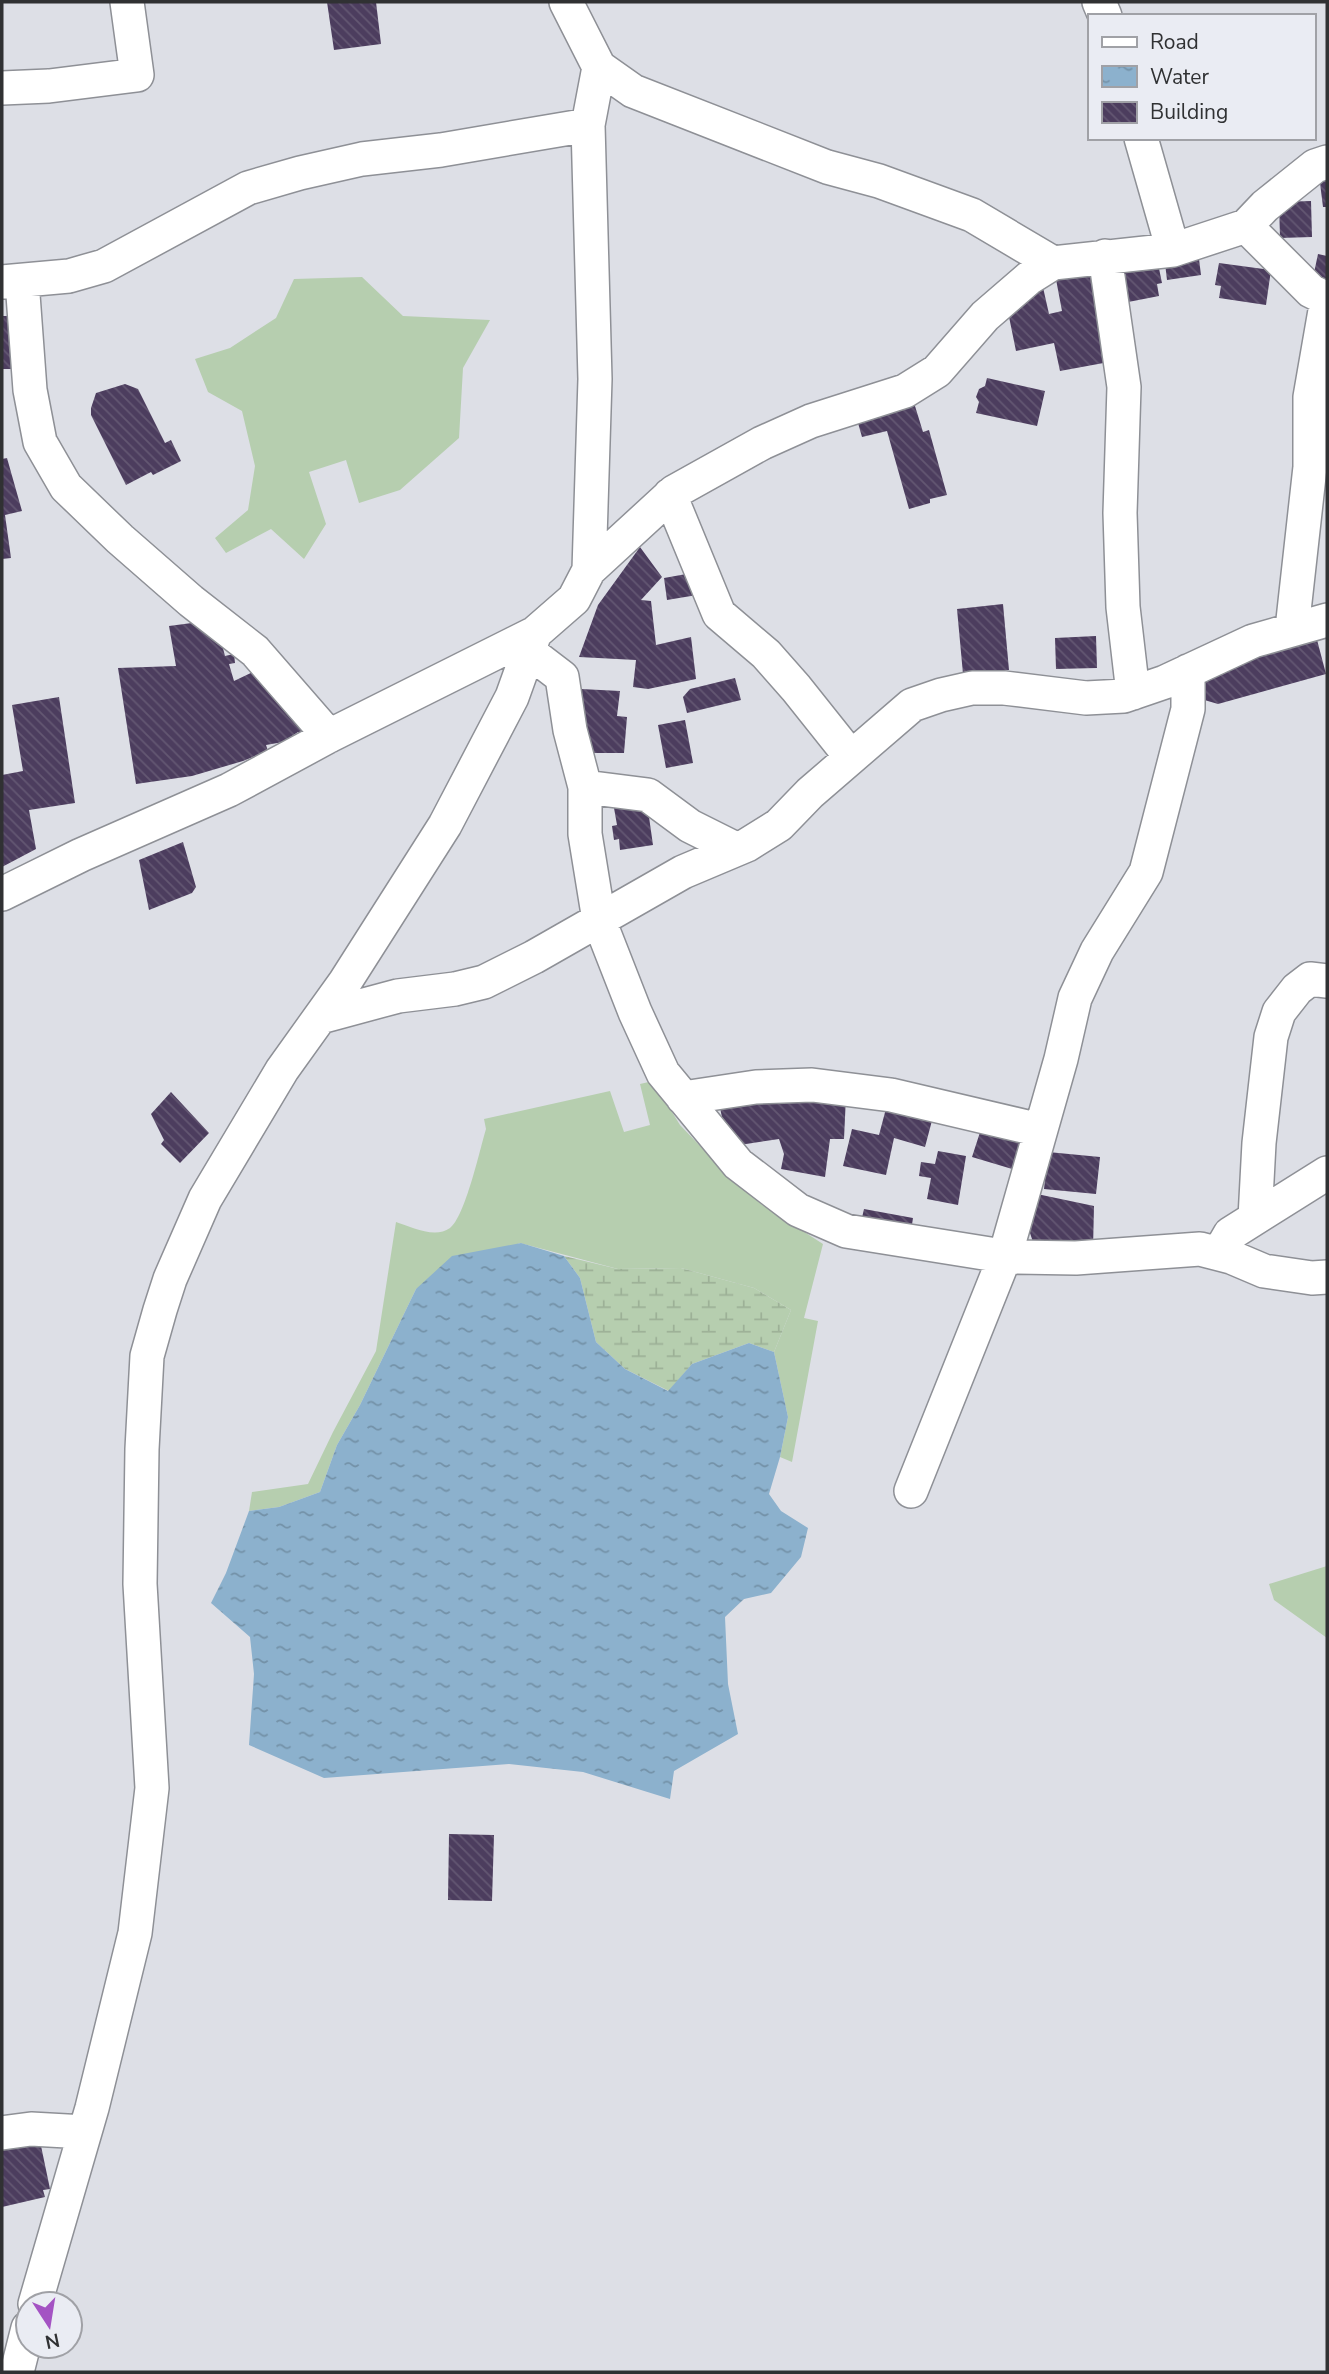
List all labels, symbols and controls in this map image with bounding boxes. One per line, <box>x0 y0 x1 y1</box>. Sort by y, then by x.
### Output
legend <box>1088 14 1315 140</box>
text: Road <box>1150 28 1199 56</box>
text: Water <box>1150 63 1209 91</box>
text: Building <box>1150 98 1228 126</box>
north arrow <box>14 2290 84 2360</box>
text: N <box>43 2326 62 2355</box>

